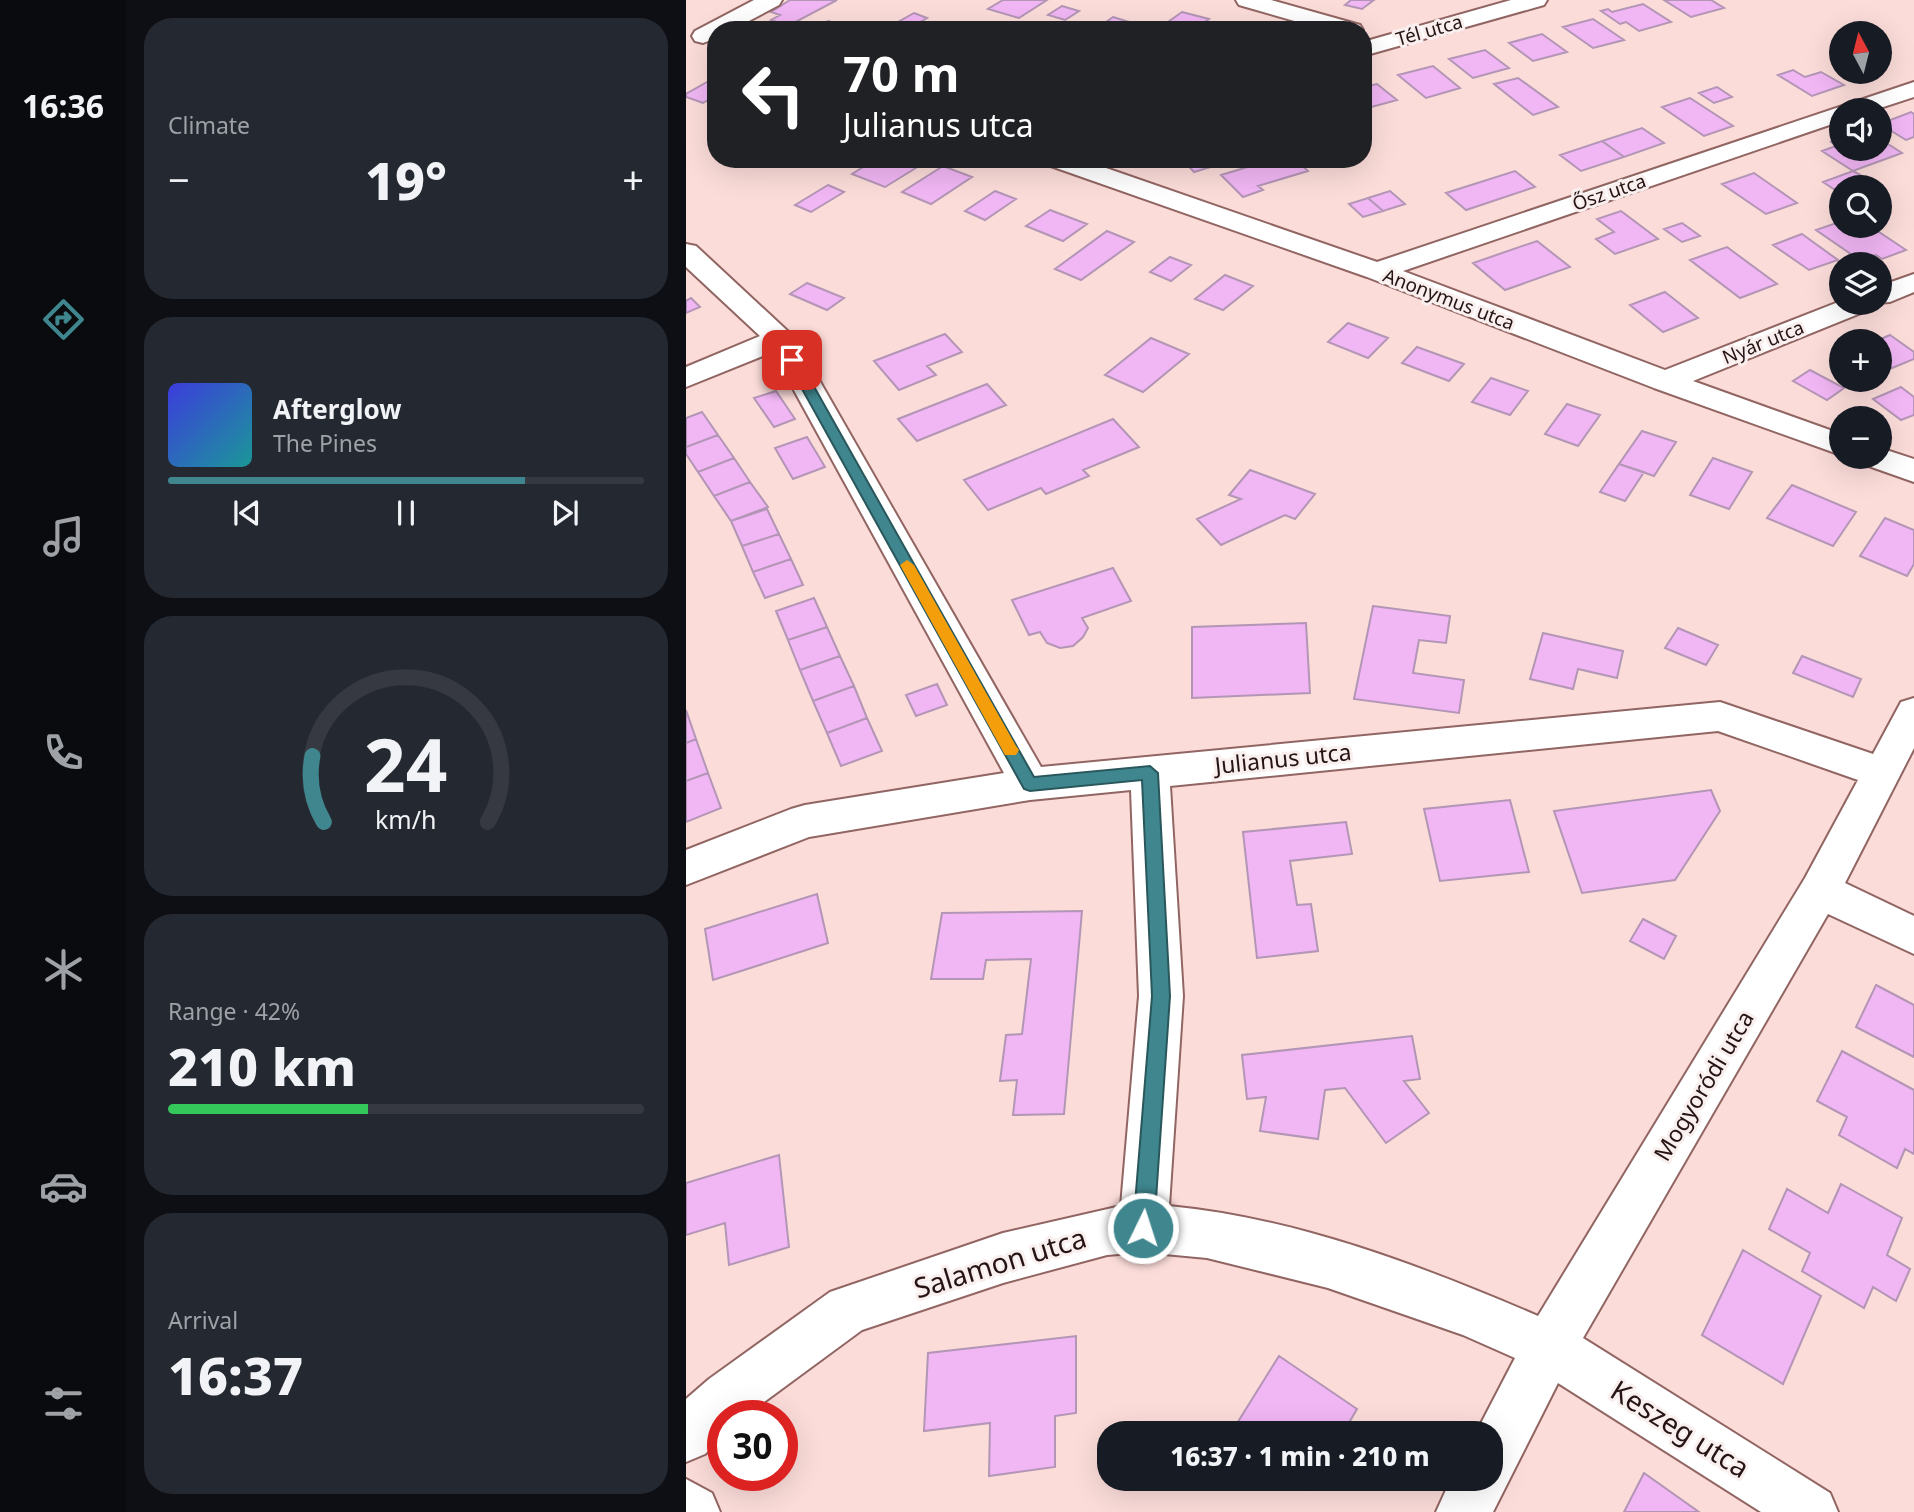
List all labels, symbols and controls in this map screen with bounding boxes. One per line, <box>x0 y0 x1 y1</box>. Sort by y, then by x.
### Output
street label: Tél utca <box>1393 8 1465 52</box>
north arrow <box>1829 21 1892 84</box>
map controls <box>1829 21 1892 469</box>
text: 70 m <box>843 40 960 106</box>
icon: left <box>728 49 819 140</box>
text: 16:36 <box>22 84 104 127</box>
button: sound <box>1829 98 1892 161</box>
text: Julianus utca <box>843 103 1034 146</box>
text: Climate <box>168 109 250 141</box>
text: 19° <box>365 144 447 215</box>
text: − <box>168 153 190 205</box>
text: + <box>622 153 644 205</box>
street label: Ősz utca <box>1569 167 1649 217</box>
button: search <box>1829 175 1892 238</box>
button: layers <box>1829 252 1892 315</box>
street label: Anonymus utca <box>1380 262 1518 336</box>
icon: directions <box>39 295 88 344</box>
street label: Nyár utca <box>1718 314 1808 370</box>
button: + <box>1829 329 1892 392</box>
pin <box>762 330 822 390</box>
icon: arrive <box>773 341 811 379</box>
text: Afterglow <box>273 391 401 427</box>
button: − <box>1829 406 1892 469</box>
text: The Pines <box>273 427 377 459</box>
icon: previous <box>228 494 266 532</box>
icon: pause <box>387 494 425 532</box>
icon: next <box>546 494 584 532</box>
icon: music <box>39 512 88 561</box>
text: 24 <box>364 714 448 813</box>
icon: phone <box>39 728 88 777</box>
street label: Julianus utca <box>1211 735 1353 781</box>
text: km/h <box>375 802 437 836</box>
icon: climate <box>39 945 88 994</box>
text: Range · 42% <box>168 995 300 1027</box>
street label: Mogyoródi utca <box>1646 1004 1761 1167</box>
text: 210 km <box>168 1030 356 1101</box>
icon: car <box>39 1162 88 1211</box>
position arrow <box>1106 1191 1180 1265</box>
street label: Salamon utca <box>909 1218 1091 1306</box>
text: Arrival <box>168 1304 238 1336</box>
text: 16:37 <box>168 1339 303 1410</box>
street label: Keszeg utca <box>1604 1371 1757 1486</box>
icon: filters <box>39 1379 88 1428</box>
speed limit sign: 30 <box>707 1400 798 1491</box>
text: 16:37 · 1 min · 210 m <box>1170 1438 1430 1474</box>

